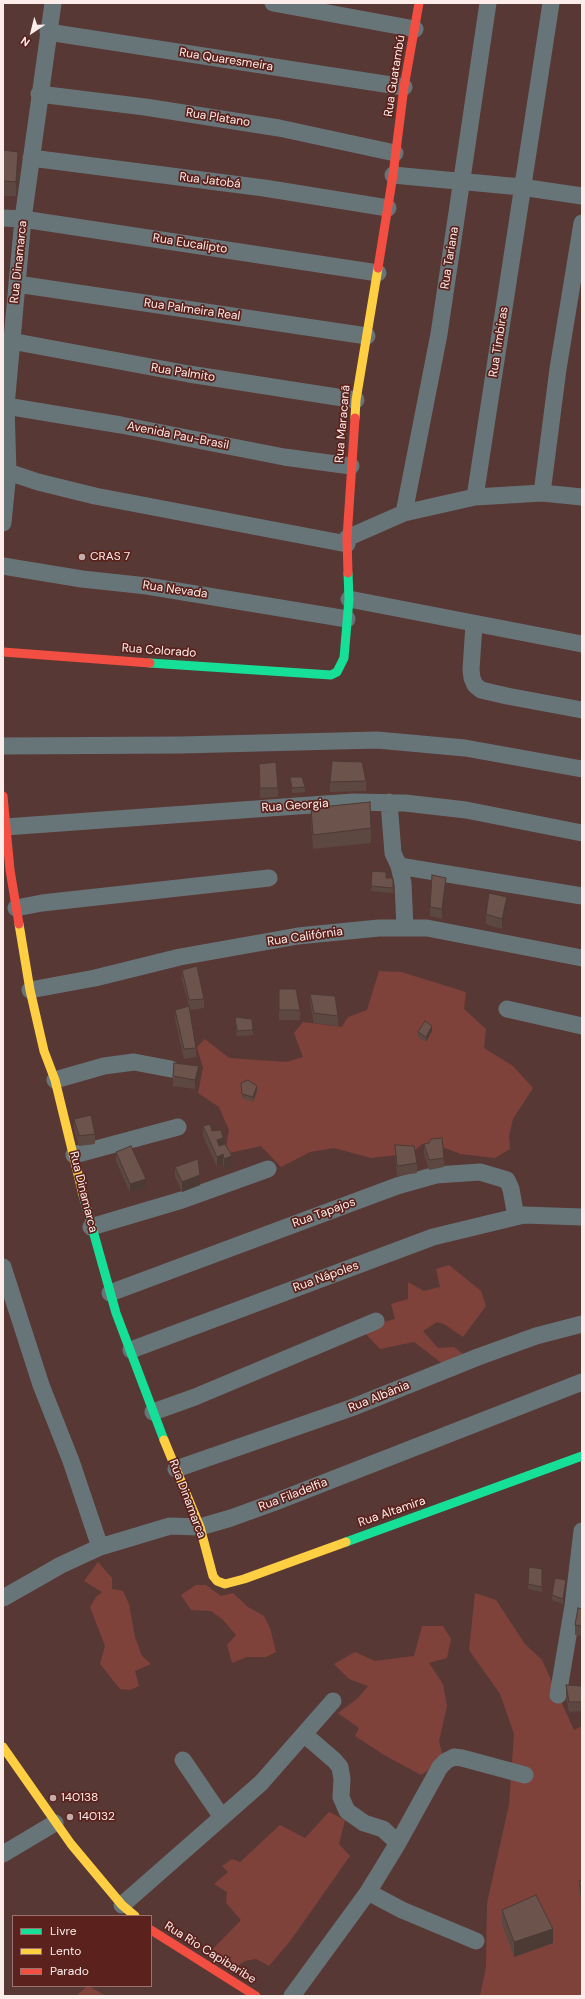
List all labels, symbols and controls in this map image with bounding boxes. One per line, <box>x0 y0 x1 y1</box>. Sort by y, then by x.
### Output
north arrow <box>12 12 52 52</box>
text: N <box>18 34 32 50</box>
street label: Rua Guatambú <box>381 34 409 118</box>
street label: Rua Quaresmeira <box>178 45 274 75</box>
street label: Rua Platano <box>185 106 251 130</box>
street label: Rua Jatobá <box>178 170 242 192</box>
street label: Rua Dinamarca <box>7 220 31 304</box>
street label: Rua Tariana <box>438 226 462 290</box>
street label: Rua Eucalipto <box>152 231 228 257</box>
street label: Rua Palmeira Real <box>143 296 241 324</box>
street label: Rua Timbiras <box>486 306 512 378</box>
street label: Rua Palmito <box>150 361 216 385</box>
street label: Rua Maracanã <box>332 384 354 464</box>
street label: Avenida Pau-Brasil <box>126 419 230 453</box>
place label: CRAS 7 <box>90 550 130 564</box>
marker: CRAS 7 <box>77 552 87 562</box>
street label: Rua Nevada <box>142 578 208 602</box>
street label: Rua Colorado <box>121 641 197 661</box>
street label: Rua Georgia <box>261 796 329 816</box>
street label: Rua Califórnia <box>266 925 344 949</box>
street label: Rua Dinamarca <box>66 1150 100 1234</box>
street label: Rua Tapajos <box>290 1195 358 1231</box>
street label: Rua Nápoles <box>291 1258 361 1296</box>
street label: Rua Albânia <box>346 1378 412 1416</box>
street label: Rua Dinamarca <box>165 1458 209 1540</box>
street label: Rua Filadelfia <box>257 1475 329 1515</box>
street label: Rua Altamira <box>356 1494 428 1530</box>
place label: 140138 <box>61 1791 98 1805</box>
marker: 140138 <box>48 1793 58 1803</box>
place label: 140132 <box>78 1810 115 1824</box>
marker: 140132 <box>65 1812 75 1822</box>
legend <box>12 1915 152 1987</box>
street label: Rua Rio Capibaribe <box>162 1919 258 1987</box>
text: Livre <box>50 1923 77 1939</box>
text: Lento <box>50 1943 81 1959</box>
text: Parado <box>50 1963 89 1979</box>

